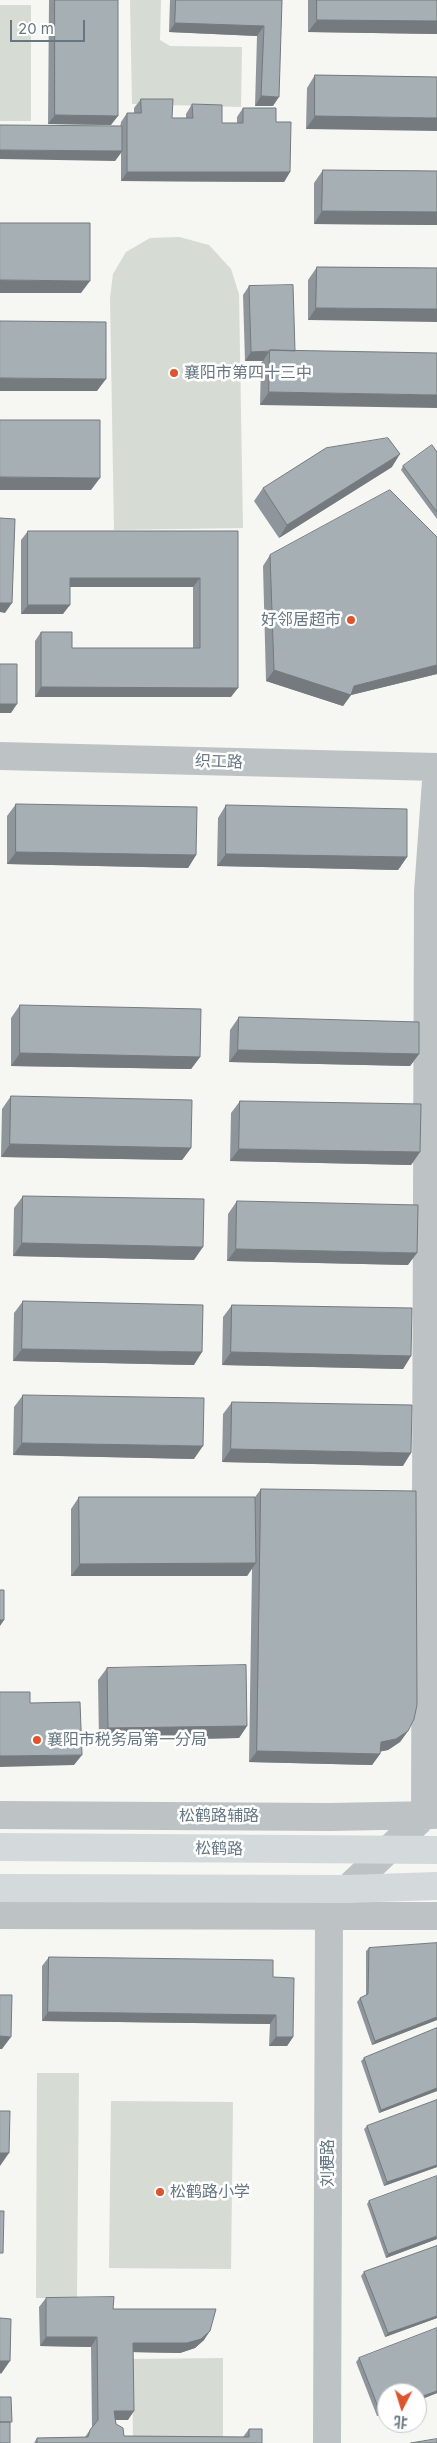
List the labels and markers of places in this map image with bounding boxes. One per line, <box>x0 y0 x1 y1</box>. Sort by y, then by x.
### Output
place label: 襄阳市第四十三中 <box>184 363 312 383</box>
marker: 襄阳市第四十三中 <box>168 367 180 379</box>
place label: 好邻居超市 <box>261 610 341 630</box>
marker: 好邻居超市 <box>345 614 357 626</box>
place label: 襄阳市税务局第一分局 <box>47 1730 207 1750</box>
marker: 襄阳市税务局第一分局 <box>31 1734 43 1746</box>
place label: 松鹤路小学 <box>170 2182 250 2202</box>
marker: 松鹤路小学 <box>154 2186 166 2198</box>

